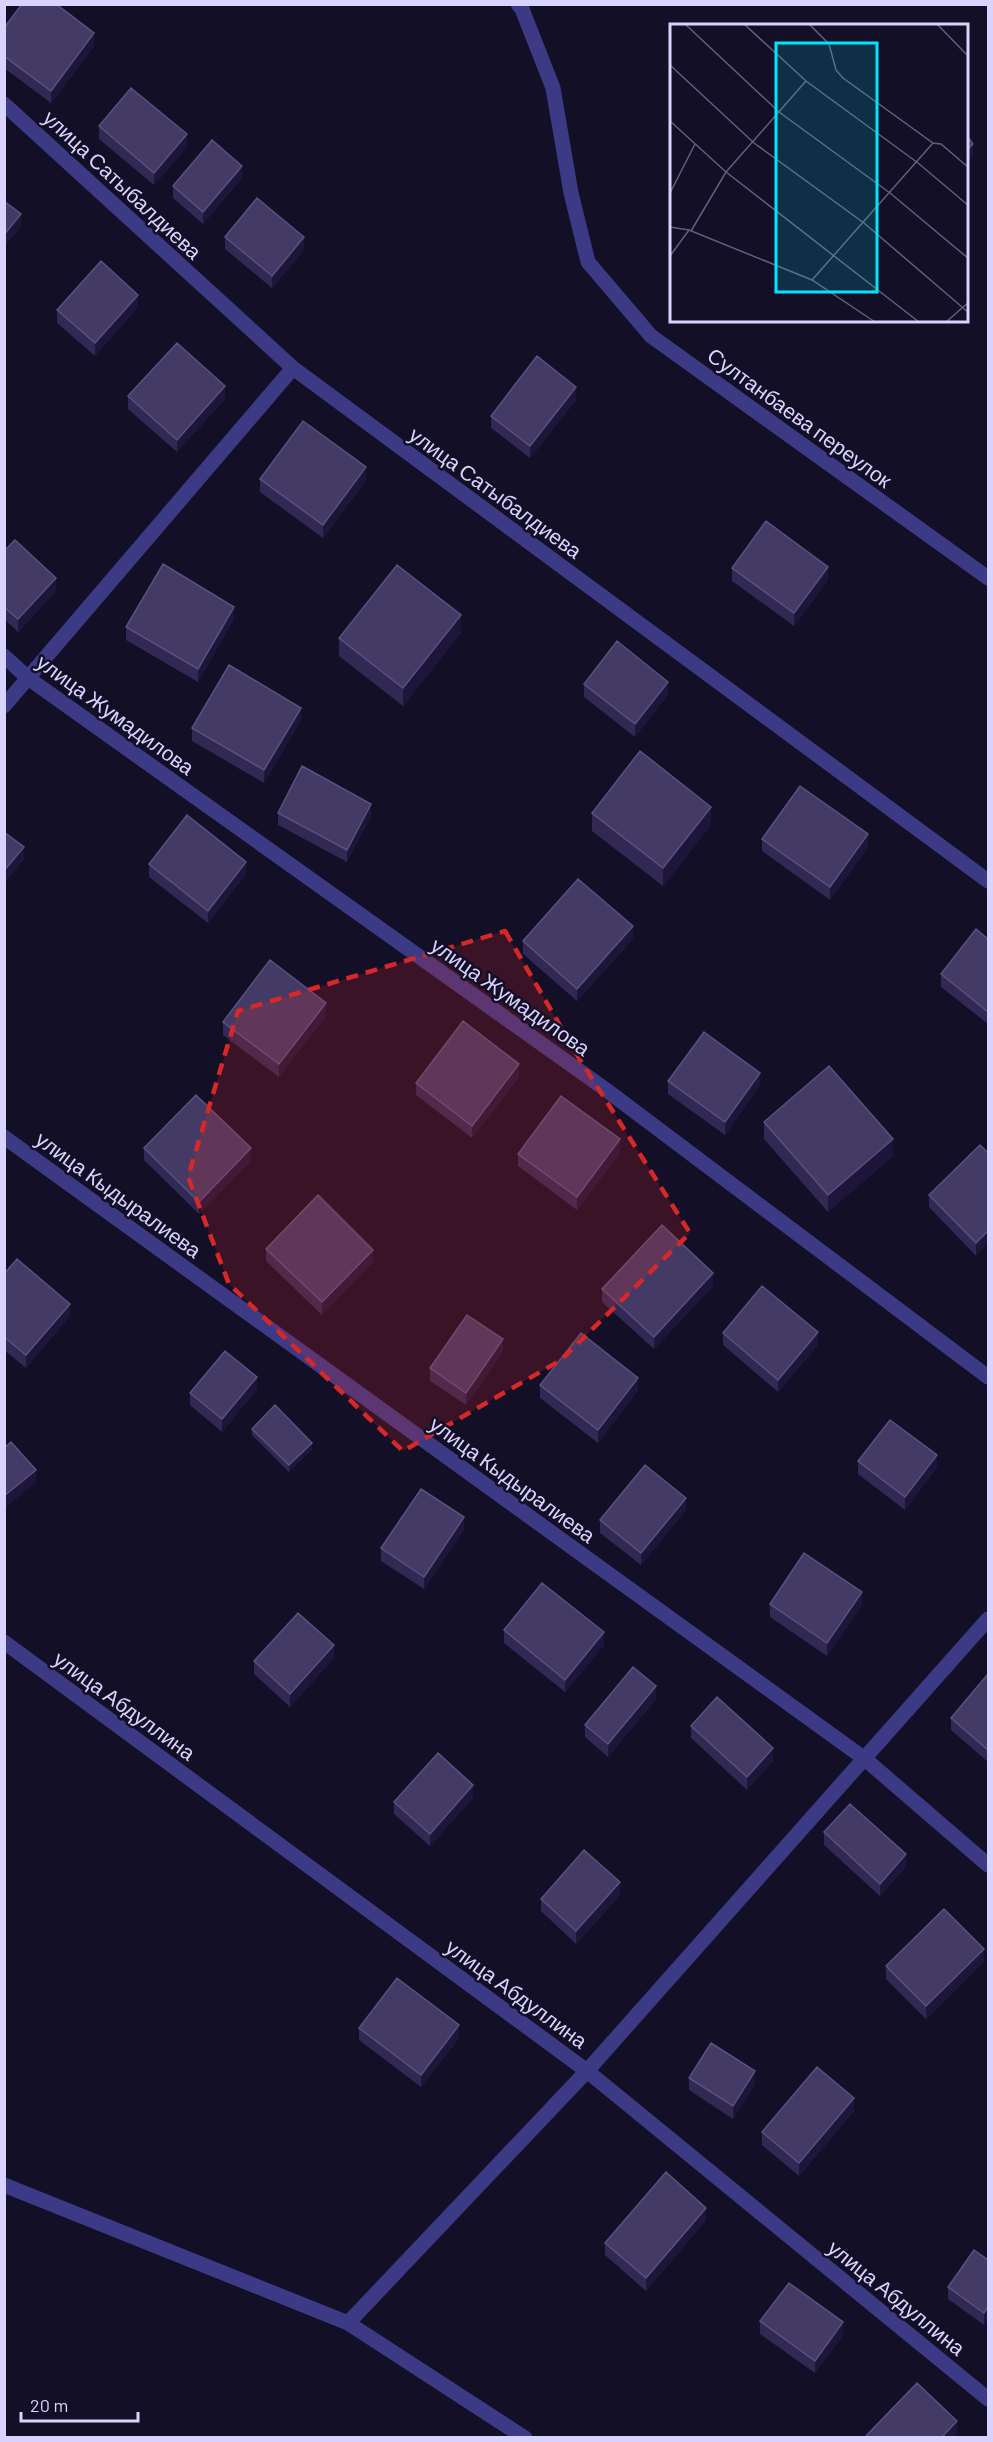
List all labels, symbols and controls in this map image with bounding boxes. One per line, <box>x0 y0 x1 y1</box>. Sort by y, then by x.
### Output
inset map <box>670 24 969 322</box>
street label: улица Сатыбалдиева <box>39 104 207 264</box>
street label: Султанбаева переулок <box>703 342 898 493</box>
street label: улица Сатыбалдиева <box>405 421 587 563</box>
street label: улица Жумадилова <box>33 649 200 780</box>
street label: улица Жумадилова <box>427 932 596 1060</box>
street label: улица Кыдыралиева <box>31 1126 207 1263</box>
street label: улица Кыдыралиева <box>425 1411 601 1548</box>
street label: улица Абдуллина <box>49 1645 201 1765</box>
street label: улица Абдуллина <box>441 1933 593 2053</box>
street label: улица Абдуллина <box>824 2234 971 2360</box>
scale bar <box>21 2385 138 2423</box>
text: 20 m <box>30 2394 68 2416</box>

